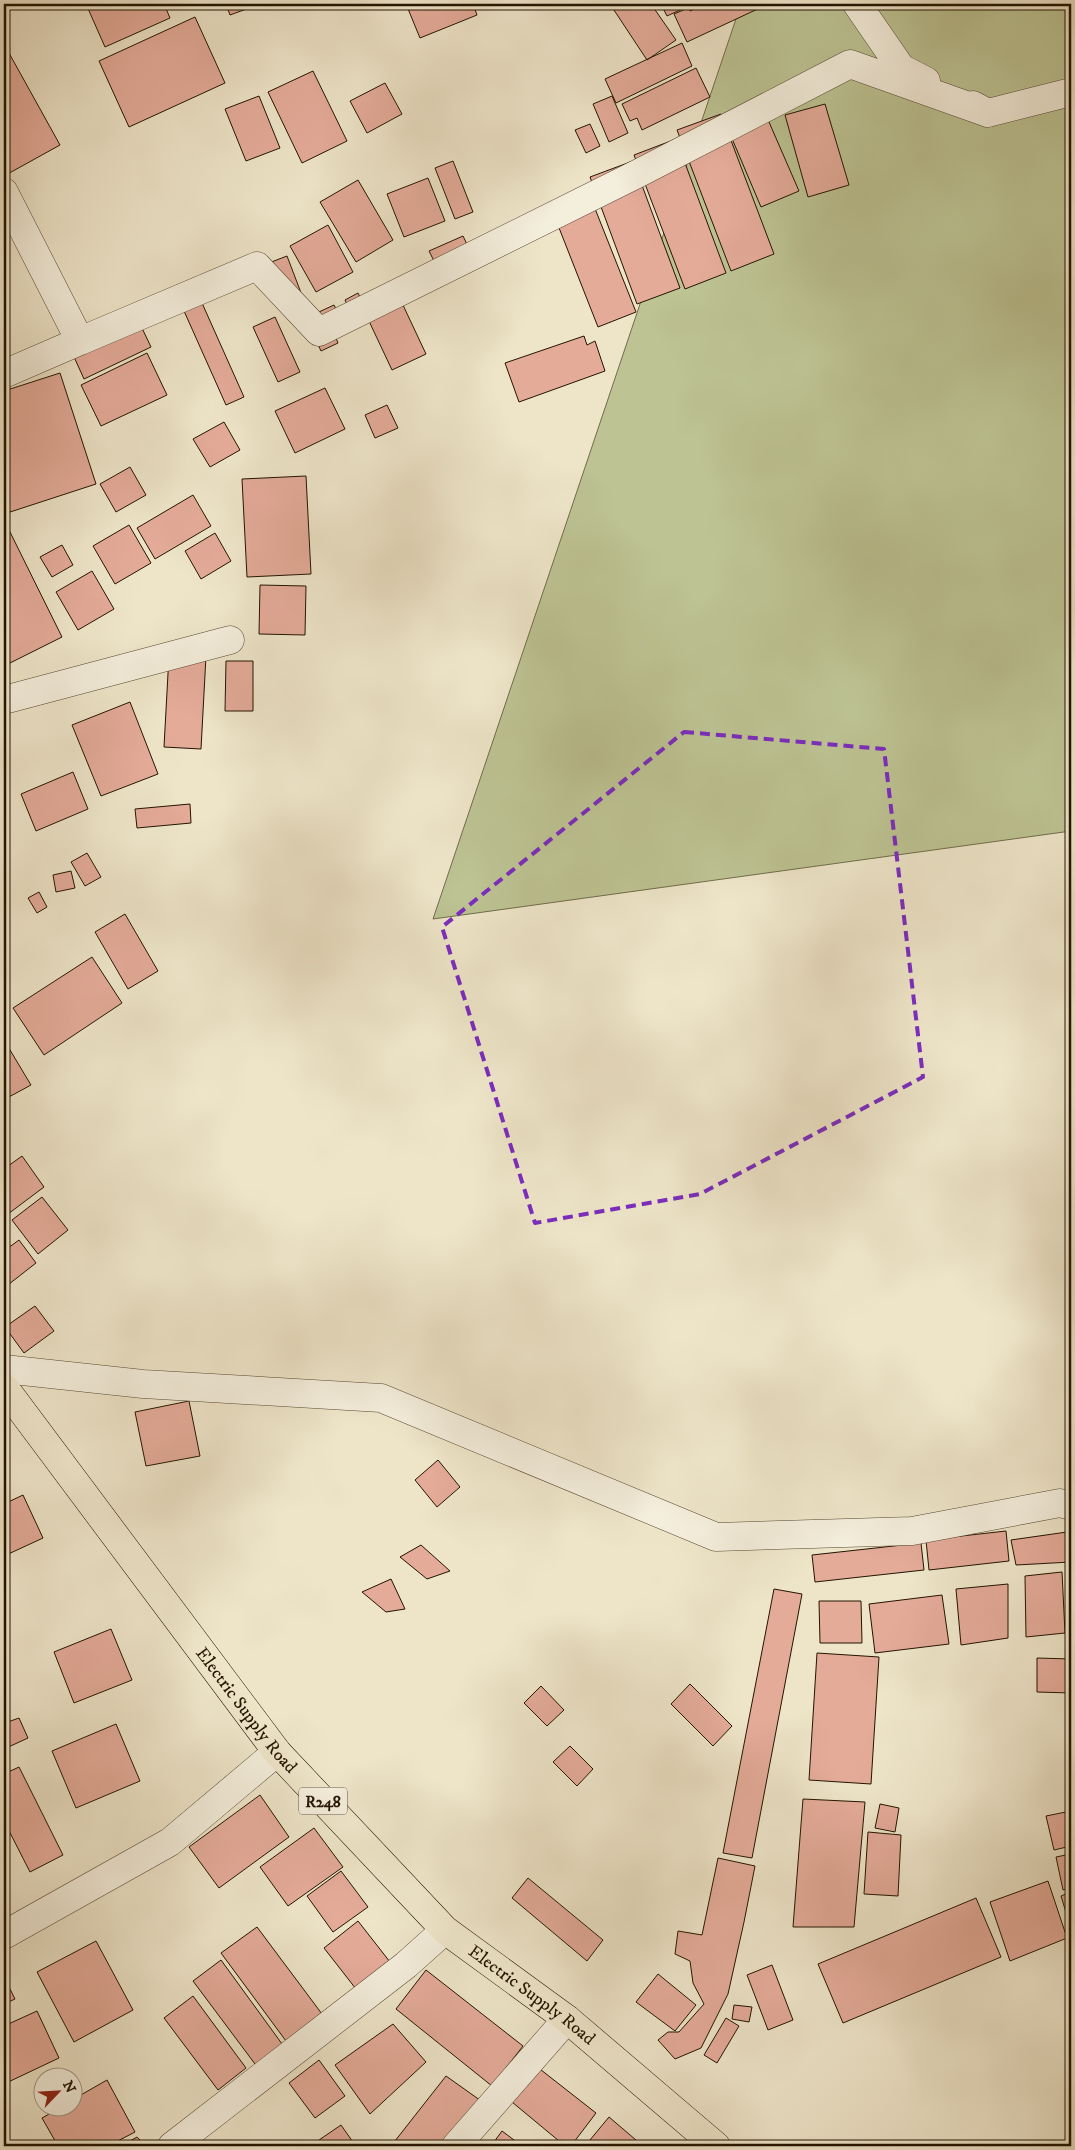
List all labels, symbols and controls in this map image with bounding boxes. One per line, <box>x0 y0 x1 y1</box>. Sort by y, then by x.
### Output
street label: Electric Supply Road <box>191 1643 301 1778</box>
road number: R248 <box>299 1788 347 1814</box>
street label: Electric Supply Road <box>464 1941 599 2050</box>
north arrow <box>32 2068 82 2118</box>
text: N <box>58 2078 80 2096</box>

